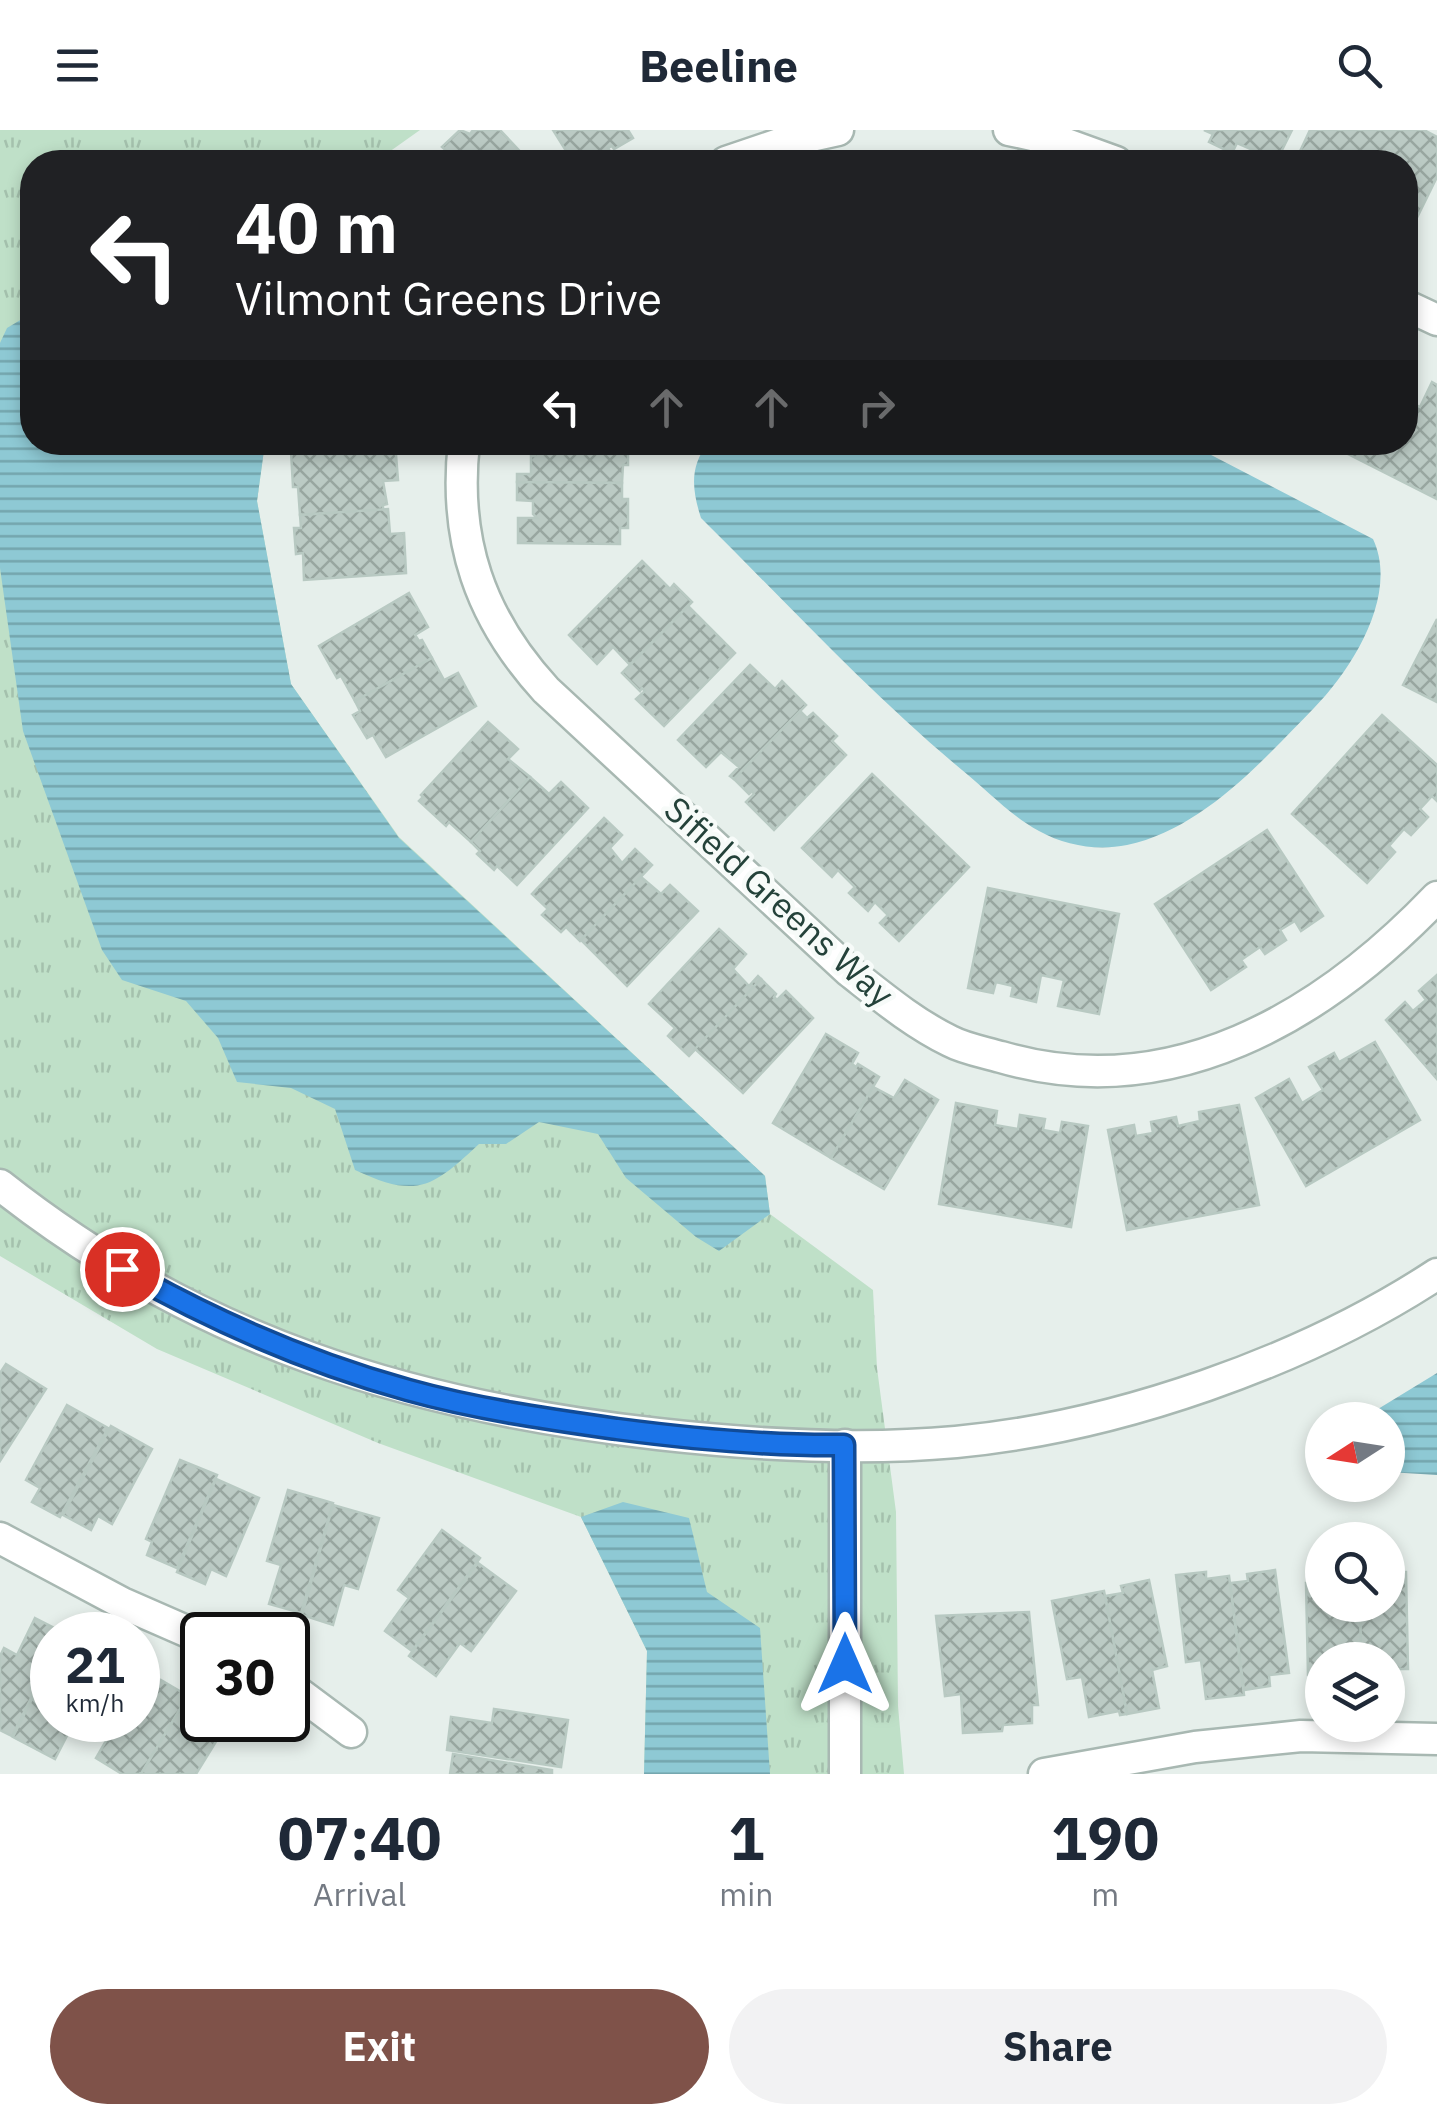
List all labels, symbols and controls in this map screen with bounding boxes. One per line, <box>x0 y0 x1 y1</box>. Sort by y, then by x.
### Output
text: Beeline <box>639 36 798 94</box>
icon: menu <box>50 38 105 93</box>
icon: search <box>1332 38 1387 93</box>
text: 40 m <box>235 181 398 272</box>
icon: left <box>70 190 200 320</box>
text: Vilmont Greens Drive <box>235 269 662 327</box>
icon: left <box>534 380 589 435</box>
icon: ahead <box>639 380 694 435</box>
icon: ahead <box>744 380 799 435</box>
icon: right <box>849 380 904 435</box>
street label: Sifield Greens Way <box>655 786 904 1017</box>
pin <box>80 1227 165 1312</box>
icon: arrive <box>95 1242 150 1297</box>
north arrow <box>1305 1402 1405 1502</box>
map controls <box>1305 1402 1405 1742</box>
button: search <box>1305 1522 1405 1622</box>
speed limit sign: 30 <box>180 1612 310 1742</box>
position arrow <box>793 1612 897 1716</box>
text: 21 <box>65 1632 125 1697</box>
button: layers <box>1305 1642 1405 1742</box>
text: km/h <box>66 1686 124 1719</box>
text: 07:40 <box>278 1798 442 1877</box>
text: 1 <box>728 1798 764 1877</box>
text: 190 <box>1051 1798 1159 1877</box>
text: Arrival <box>313 1873 406 1915</box>
text: min <box>719 1873 773 1915</box>
text: m <box>1091 1873 1119 1915</box>
button: Exit <box>50 1989 709 2104</box>
button: Share <box>729 1989 1387 2104</box>

